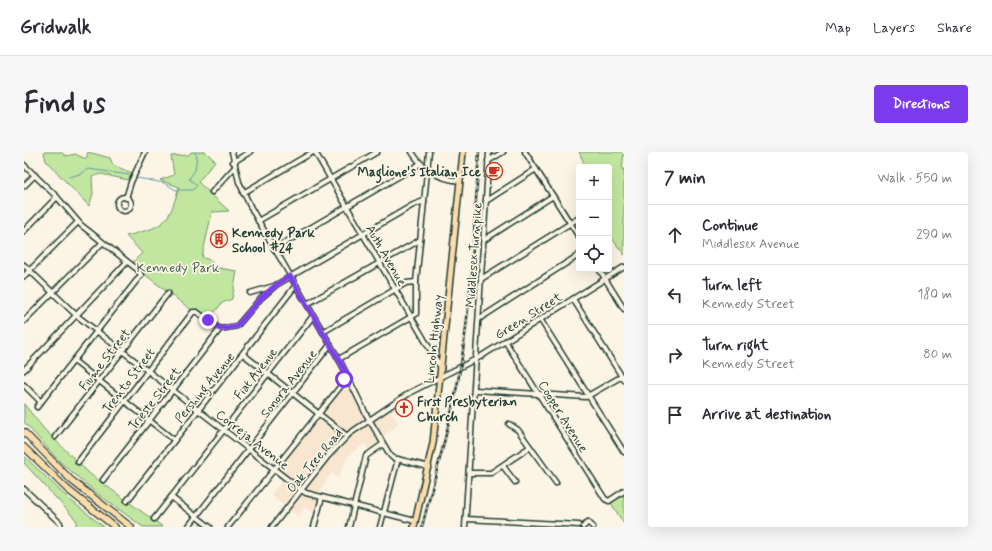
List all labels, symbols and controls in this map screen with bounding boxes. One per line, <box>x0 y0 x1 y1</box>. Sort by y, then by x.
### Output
text: Gridwalk <box>20 15 91 40</box>
text: Map <box>825 19 851 37</box>
text: Layers <box>873 19 915 37</box>
text: Share <box>937 19 972 37</box>
button: Directions <box>874 85 968 123</box>
text: Find us <box>24 86 105 123</box>
cafe icon: Maglione's Italian Ice <box>484 161 504 181</box>
place label: Maglione's Italian Ice <box>358 164 481 184</box>
map controls <box>576 164 612 272</box>
button: + <box>576 164 612 200</box>
text: 7 min <box>664 167 706 189</box>
text: Walk · 550 m <box>878 170 952 187</box>
button: − <box>576 200 612 236</box>
street label: Middlesex Turnpike <box>462 202 487 308</box>
text: Continue <box>702 216 758 236</box>
street label: Auth Avenue <box>361 222 410 290</box>
icon: ahead <box>664 224 686 246</box>
place label: Kennedy Park School #24 <box>232 225 315 257</box>
text: 290 m <box>916 226 952 243</box>
building icon: Kennedy Park School #24 <box>209 229 229 249</box>
button: locate <box>576 236 612 272</box>
text: Middlesex Avenue <box>702 236 800 253</box>
park label: Kennedy Park <box>137 260 220 277</box>
text: Turn left <box>702 276 762 296</box>
icon: left <box>664 284 686 306</box>
text: 180 m <box>917 286 952 303</box>
street label: Green Street <box>492 289 566 344</box>
street label: Lincoln Highway <box>421 294 448 384</box>
text: Kennedy Street <box>702 296 795 313</box>
route end <box>199 311 217 329</box>
street label: Fiume Street <box>76 325 135 394</box>
text: Turn right <box>702 336 769 356</box>
street label: Fiat Avenue <box>231 344 282 403</box>
icon: right <box>664 344 686 366</box>
street label: Trento Street <box>99 345 159 417</box>
street label: Sonora Avenue <box>257 346 321 422</box>
text: 80 m <box>923 346 952 363</box>
street label: Pershing Avenue <box>171 349 241 428</box>
text: Kennedy Street <box>702 356 795 373</box>
street label: Trieste Street <box>125 363 186 434</box>
route start <box>335 370 353 388</box>
street label: Cooper Avenue <box>534 378 592 456</box>
place label: First Presbyterian Church <box>417 394 517 426</box>
church icon: First Presbyterian Church <box>394 398 414 418</box>
icon: arrive <box>664 404 686 426</box>
text: Arrive at destination <box>702 405 831 425</box>
street label: Correja Avenue <box>212 406 292 474</box>
street label: Oak Tree Road <box>283 425 347 497</box>

